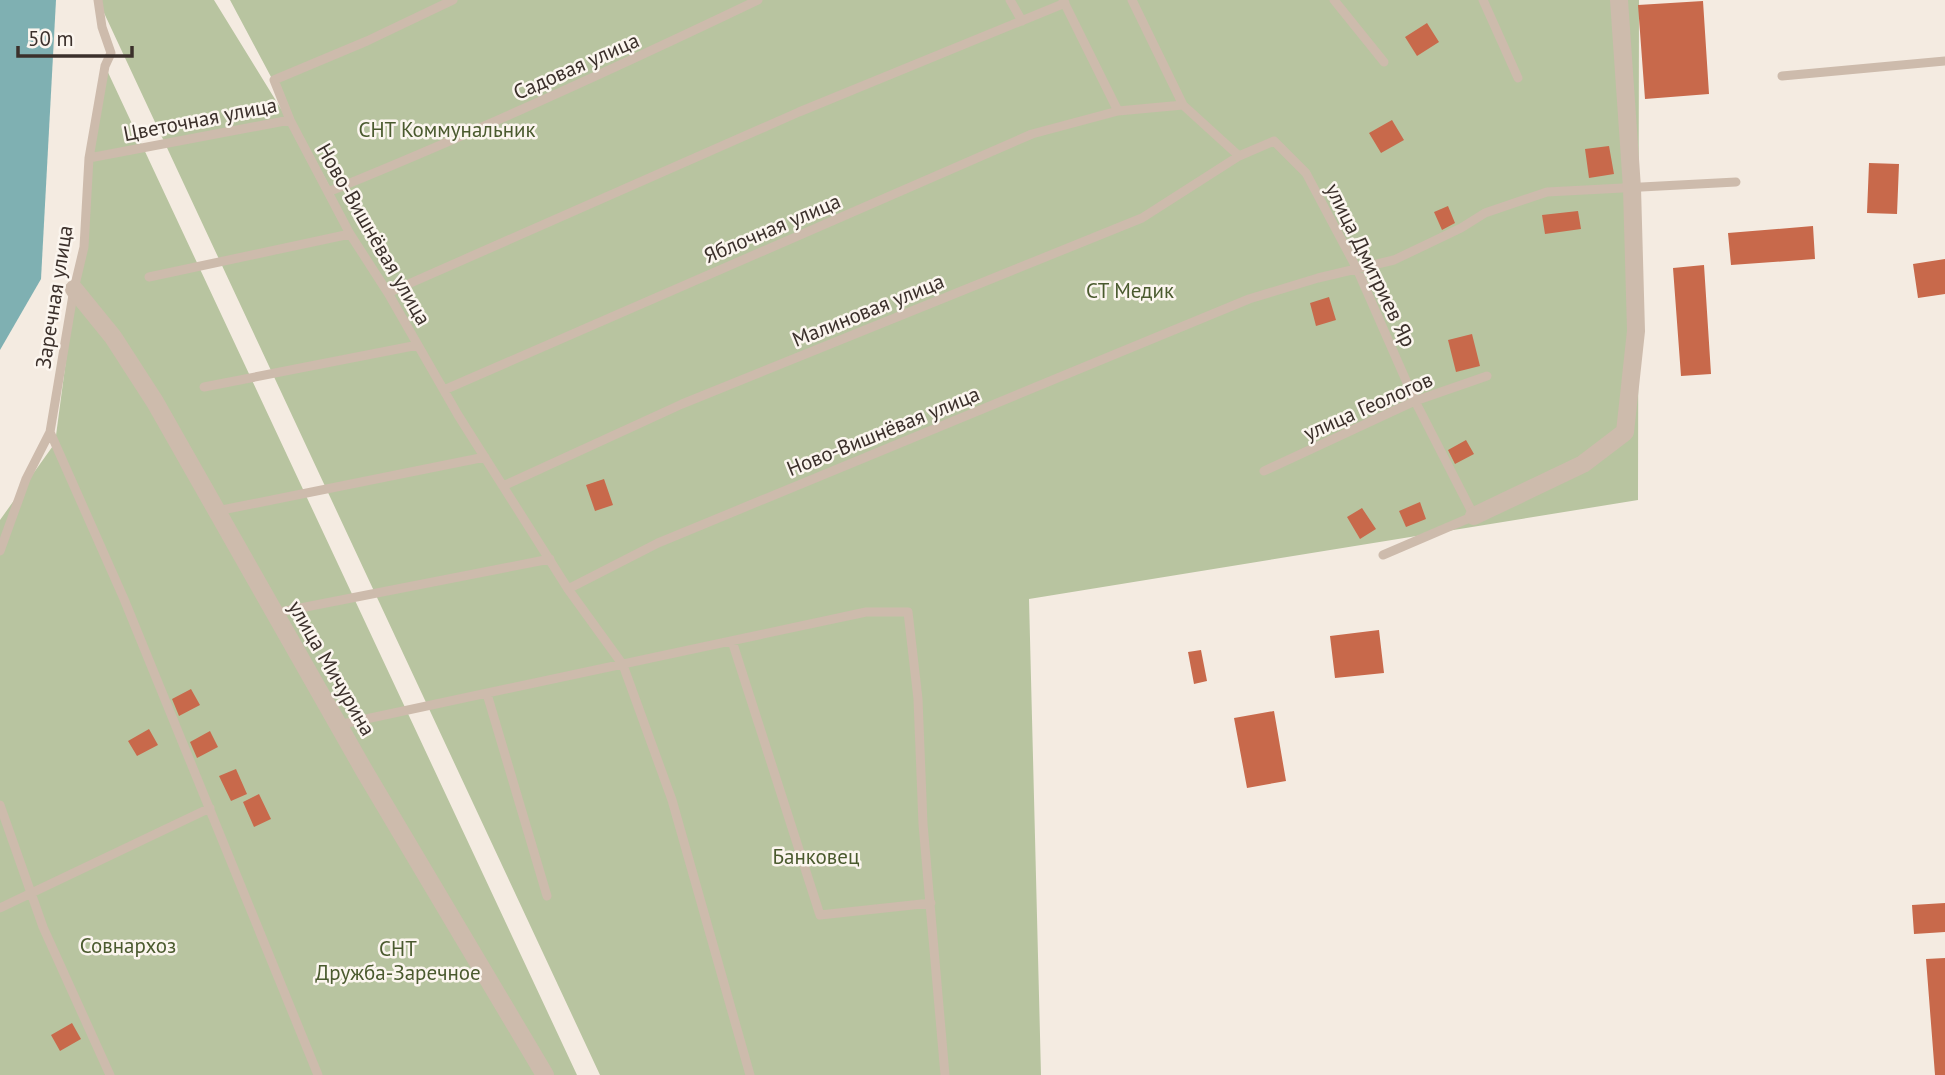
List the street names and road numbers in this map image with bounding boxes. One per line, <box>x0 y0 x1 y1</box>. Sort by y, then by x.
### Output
street label: Садовая улица <box>509 26 643 106</box>
street label: Цветочная улица <box>121 91 279 147</box>
street label: Ново-Вишнёвая улица <box>311 138 437 330</box>
street label: улица Дмитриев Яр <box>1320 179 1422 351</box>
street label: Яблочная улица <box>700 187 844 269</box>
street label: Заречная улица <box>29 223 79 371</box>
street label: Малиновая улица <box>788 267 948 353</box>
street label: улица Геологов <box>1299 365 1437 447</box>
street label: Ново-Вишнёвая улица <box>783 380 983 482</box>
street label: улица Мичурина <box>282 596 382 740</box>

